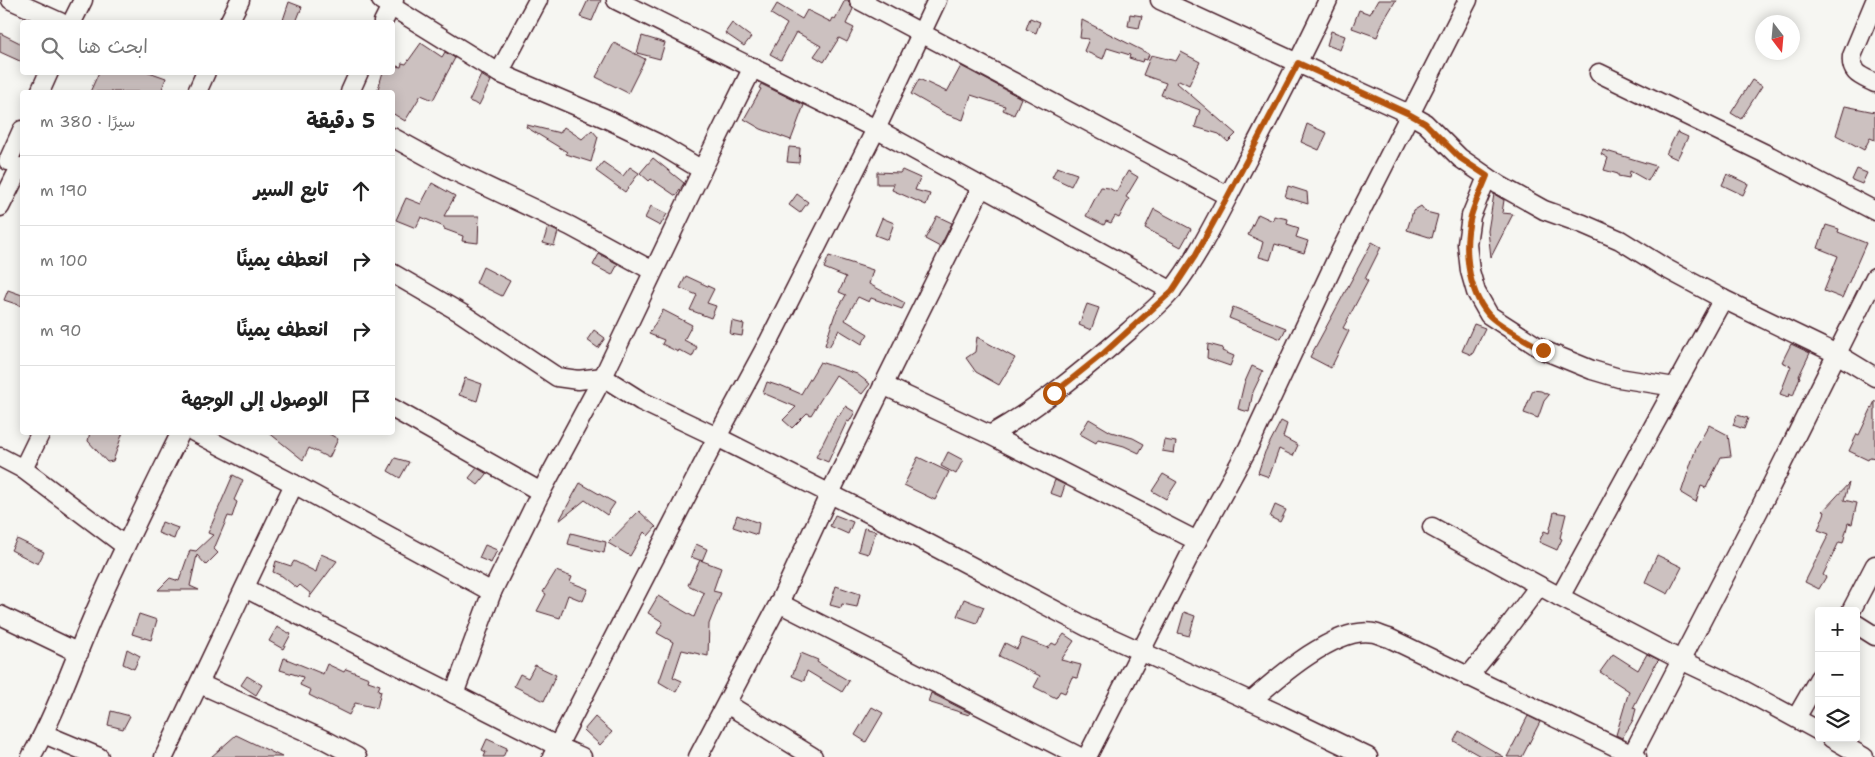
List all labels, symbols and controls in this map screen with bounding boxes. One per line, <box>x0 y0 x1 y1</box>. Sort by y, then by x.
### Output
north arrow <box>1755 15 1800 60</box>
search box <box>20 20 395 75</box>
icon: search <box>38 34 66 62</box>
text: ابحث هنا <box>78 34 148 59</box>
text: 5 دقيقة <box>306 107 375 135</box>
text: سيرًا · 380 m <box>40 111 135 132</box>
text: تابع السير <box>254 177 328 202</box>
icon: ahead <box>347 177 375 205</box>
text: 190 m <box>40 180 87 201</box>
text: انعطف يمينًا <box>237 247 328 272</box>
icon: right <box>347 247 375 275</box>
text: 100 m <box>40 250 88 271</box>
text: انعطف يمينًا <box>237 317 328 342</box>
icon: right <box>347 317 375 345</box>
text: 90 m <box>40 320 81 341</box>
route end <box>1532 339 1555 362</box>
route start <box>1043 382 1066 405</box>
text: الوصول إلى الوجهة <box>181 387 328 412</box>
icon: arrive <box>347 387 375 415</box>
map controls <box>1815 607 1860 742</box>
button: + <box>1815 607 1860 652</box>
button: − <box>1815 652 1860 697</box>
button: layers <box>1815 697 1860 742</box>

